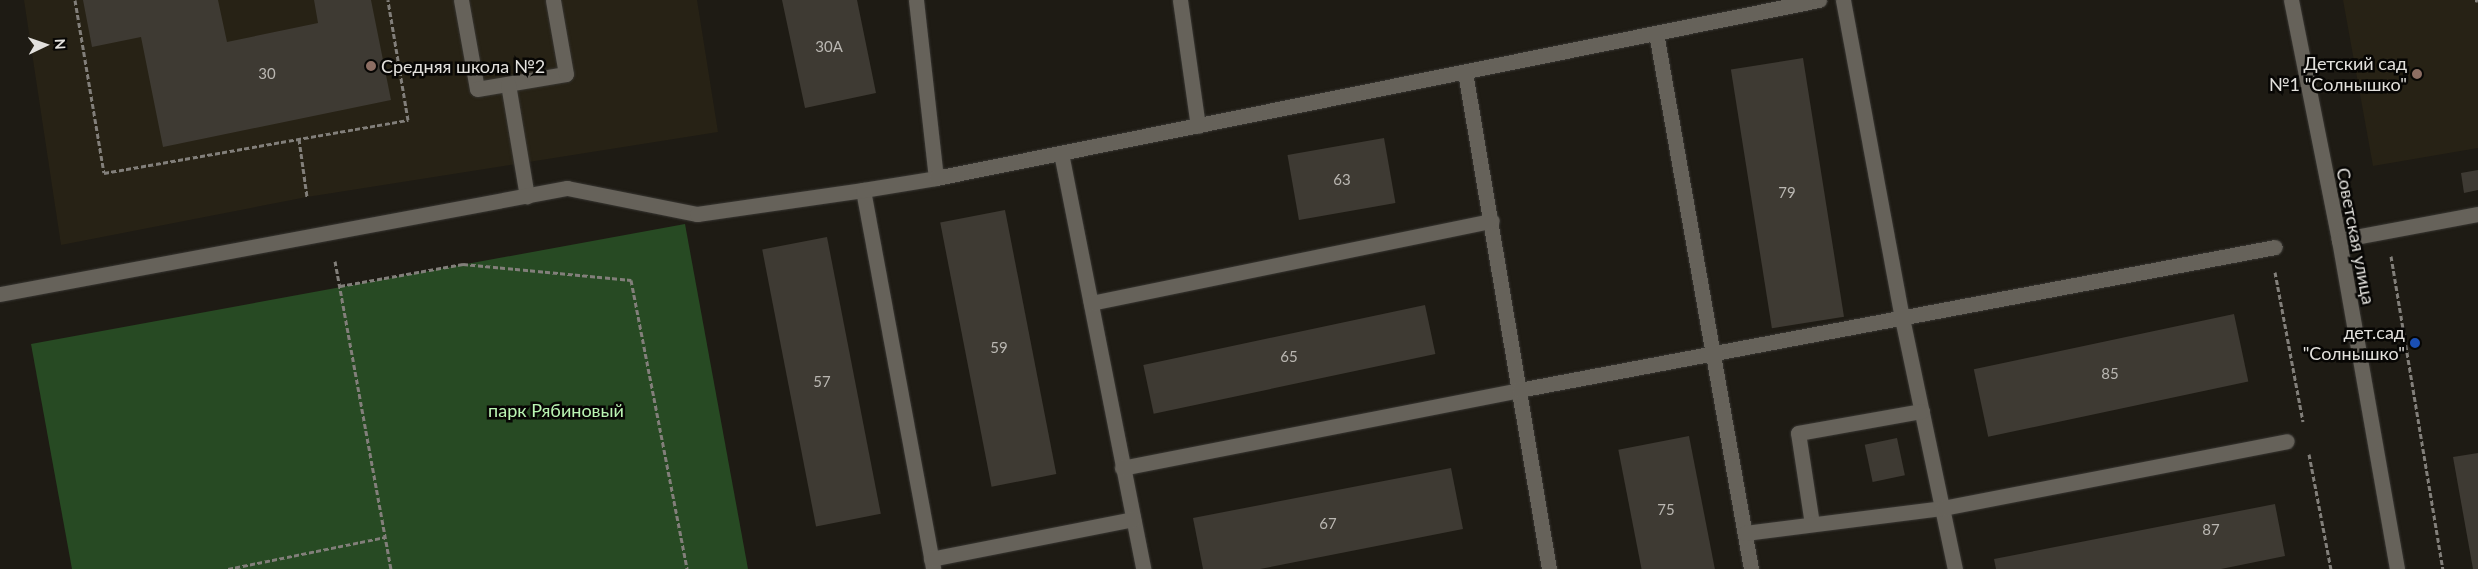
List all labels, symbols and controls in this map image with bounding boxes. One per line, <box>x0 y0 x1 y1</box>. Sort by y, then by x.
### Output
north arrow <box>20 20 70 70</box>
text: N <box>52 38 69 50</box>
house number: 30А <box>815 38 843 56</box>
place label: Детский сад №1 "Солнышко" <box>2269 53 2407 96</box>
place label: Средняя школа №2 <box>381 55 545 77</box>
marker: Средняя школа №2 <box>365 60 377 72</box>
house number: 30 <box>258 65 276 83</box>
marker: Детский сад №1 "Солнышко" <box>2411 68 2423 80</box>
street label: Советская улица <box>2332 166 2380 306</box>
house number: 63 <box>1333 171 1351 189</box>
house number: 79 <box>1778 184 1796 202</box>
place label: дет.сад "Солнышко" <box>2303 322 2405 364</box>
marker: дет.сад "Солнышко" <box>2409 337 2421 349</box>
house number: 59 <box>990 339 1008 357</box>
house number: 65 <box>1280 348 1298 366</box>
house number: 85 <box>2101 365 2119 383</box>
house number: 57 <box>813 373 831 391</box>
park label: парк Рябиновый <box>488 399 624 421</box>
house number: 75 <box>1657 501 1675 519</box>
house number: 67 <box>1319 515 1337 533</box>
house number: 87 <box>2202 521 2220 539</box>

